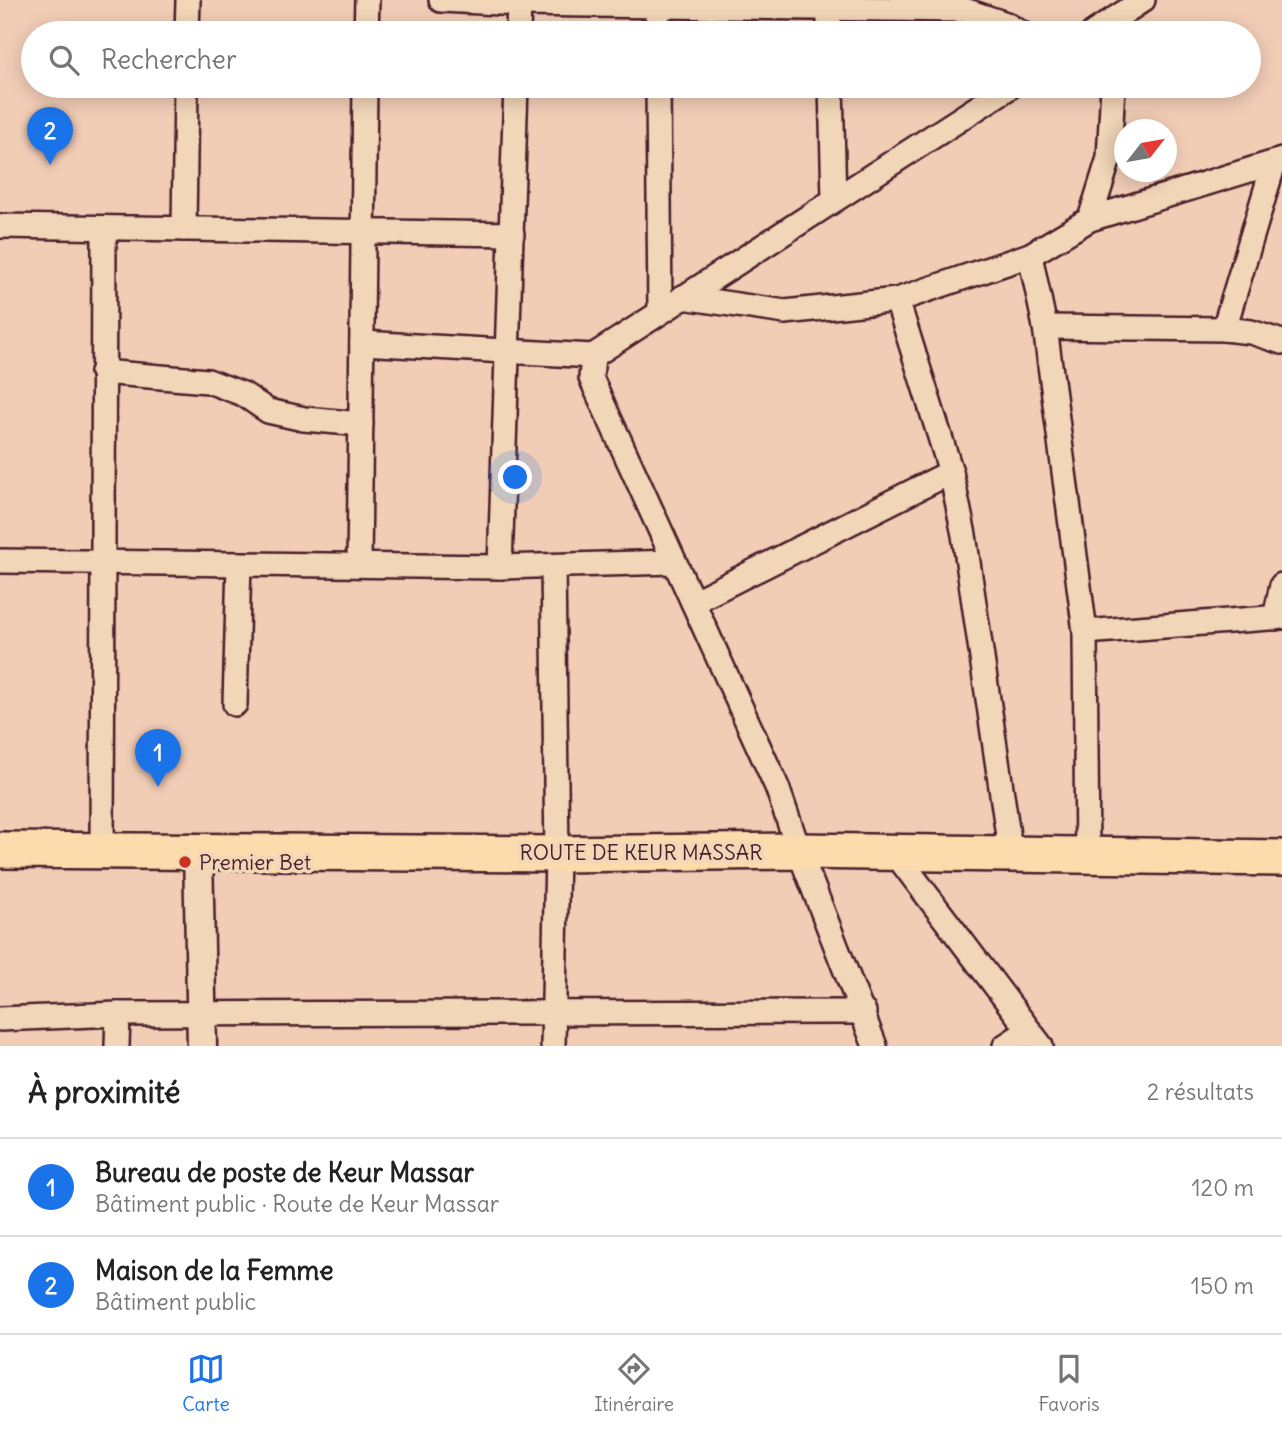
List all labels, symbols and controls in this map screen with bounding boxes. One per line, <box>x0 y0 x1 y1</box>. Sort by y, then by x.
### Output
search box <box>21 21 1261 98</box>
icon: search <box>45 41 83 79</box>
text: Rechercher <box>101 43 237 76</box>
pin: 2 <box>27 107 73 165</box>
north arrow <box>1114 119 1177 182</box>
your location <box>498 460 532 494</box>
pin: 1 <box>135 729 181 787</box>
street label: ROUTE DE KEUR MASSAR <box>519 839 763 866</box>
place label: Premier Bet <box>199 849 311 876</box>
marker: Premier Bet <box>177 854 193 870</box>
text: À proximité <box>28 1073 180 1111</box>
text: 2 résultats <box>1147 1077 1254 1106</box>
text: Bureau de poste de Keur Massar <box>95 1156 474 1189</box>
text: 1 <box>46 1173 56 1202</box>
text: 120 m <box>1191 1173 1254 1202</box>
text: Bâtiment public · Route de Keur Massar <box>95 1189 499 1218</box>
text: Maison de la Femme <box>95 1254 333 1287</box>
text: 2 <box>45 1271 57 1300</box>
text: 150 m <box>1191 1271 1254 1300</box>
text: Bâtiment public <box>95 1287 256 1316</box>
tab: Carte <box>182 1350 230 1416</box>
tab: Itinéraire <box>594 1350 674 1416</box>
tab: Favoris <box>1038 1350 1100 1416</box>

